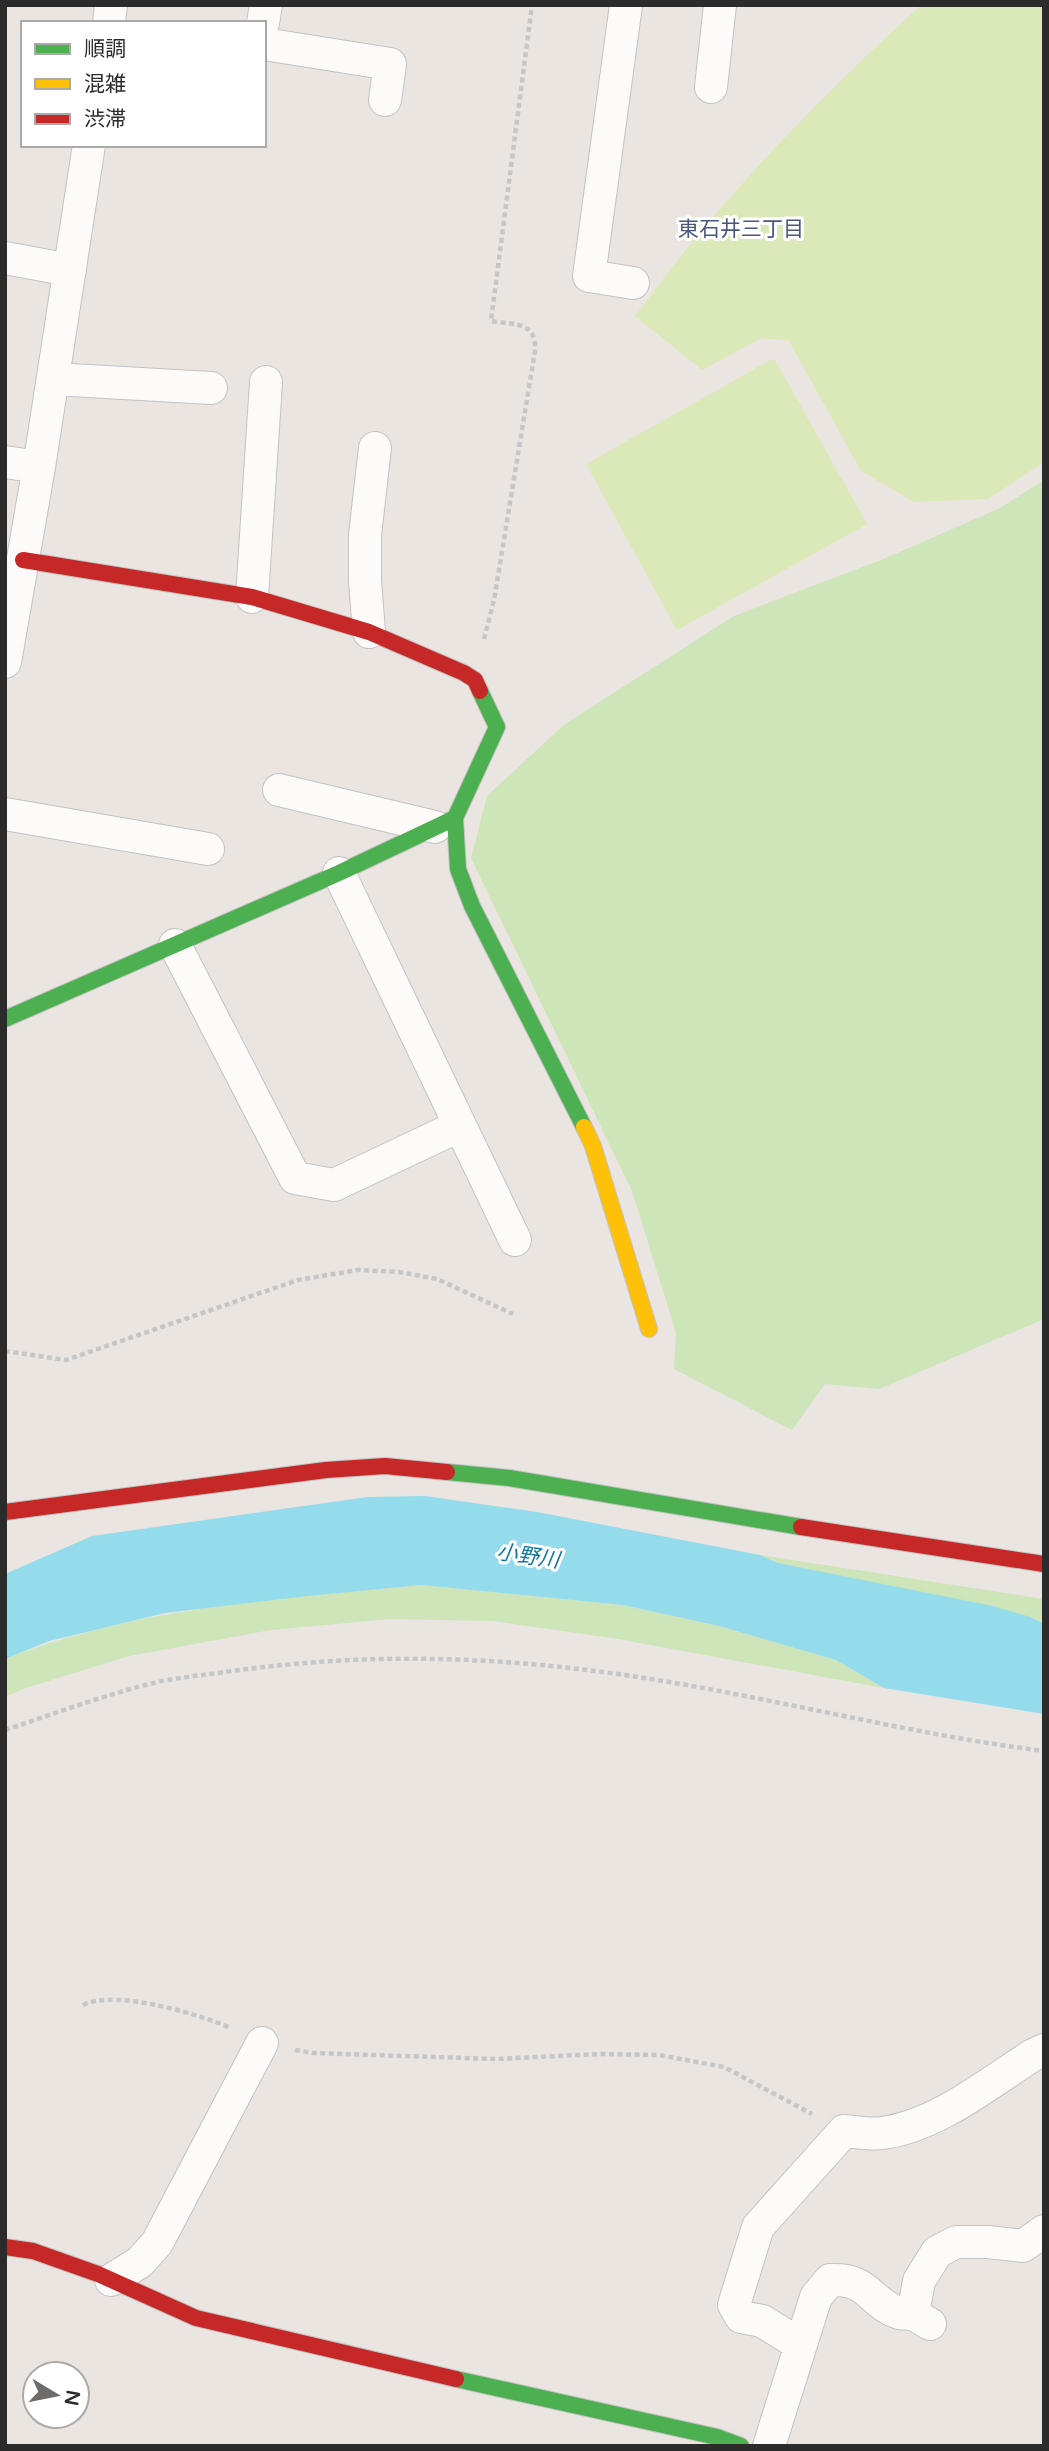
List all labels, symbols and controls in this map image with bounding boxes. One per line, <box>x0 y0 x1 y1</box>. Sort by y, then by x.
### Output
legend <box>21 21 266 147</box>
text: 順調 <box>84 37 126 62</box>
text: 混雑 <box>84 72 126 97</box>
text: 渋滞 <box>84 107 126 132</box>
district label: 東石井三丁目 <box>678 217 804 242</box>
water label: 小野川 <box>495 1540 563 1574</box>
north arrow <box>21 2360 91 2430</box>
text: N <box>60 2388 84 2407</box>

